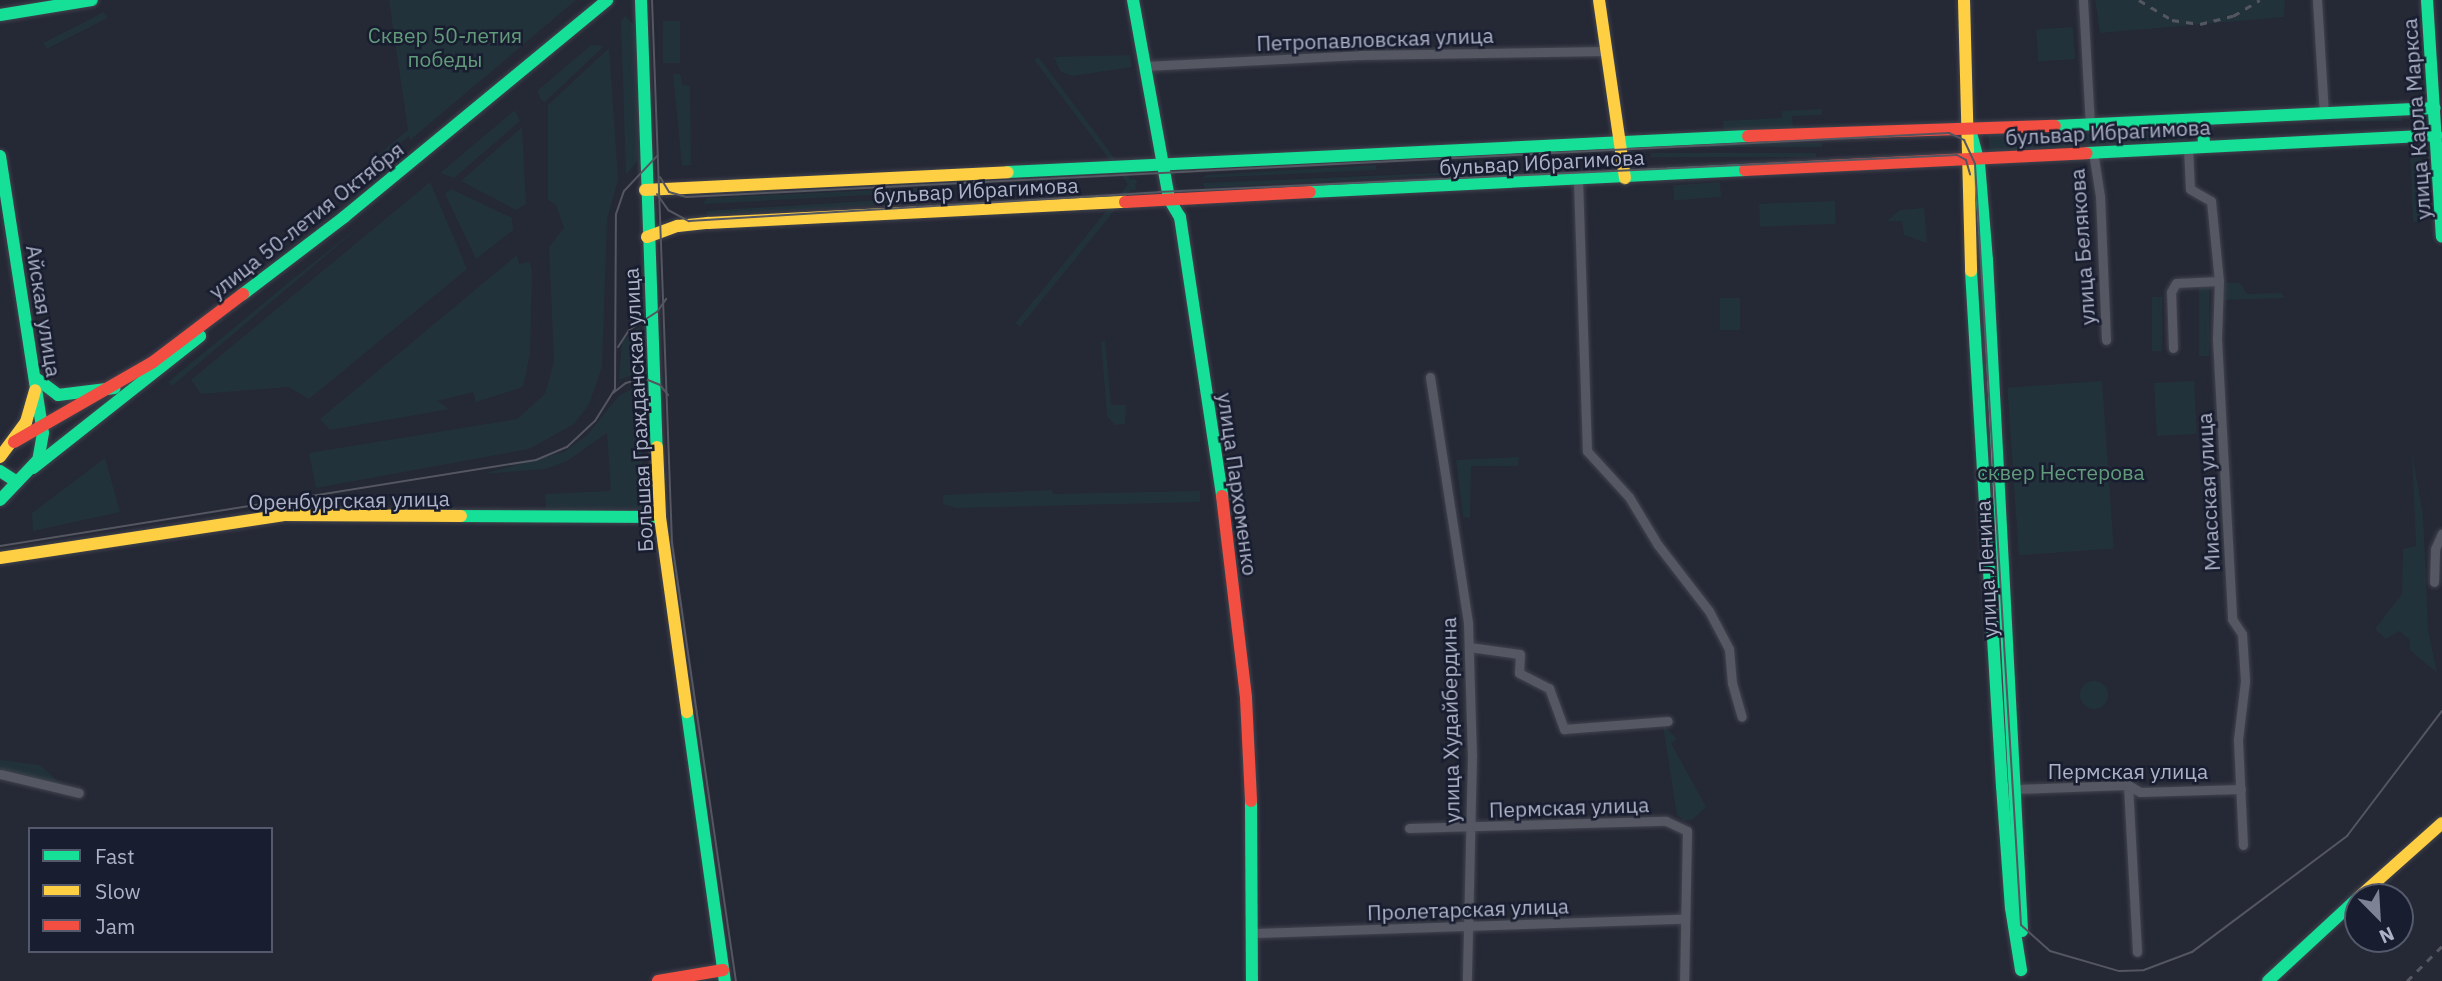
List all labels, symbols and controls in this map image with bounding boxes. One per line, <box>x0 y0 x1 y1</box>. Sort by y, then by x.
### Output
street label: улица Карла Маркса <box>2396 17 2436 221</box>
park label: Сквер 50-летия победы <box>368 22 522 72</box>
street label: Петропавловская улица <box>1256 22 1494 56</box>
street label: бульвар Ибрагимова <box>2005 114 2211 150</box>
street label: улица 50-летия Октября <box>204 136 408 304</box>
street label: бульвар Ибрагимова <box>1439 144 1645 180</box>
street label: улица Белякова <box>2064 168 2100 326</box>
street label: бульвар Ибрагимова <box>873 172 1079 208</box>
street label: Айская улица <box>21 243 67 379</box>
street label: Большая Гражданская улица <box>618 267 658 553</box>
street label: улица Пархоменко <box>1213 391 1263 577</box>
street label: Миасская улица <box>2191 412 2225 572</box>
park label: сквер Нестерова <box>1977 459 2145 485</box>
street label: Оренбургская улица <box>248 486 450 514</box>
street label: улица Ленина <box>1970 500 2002 638</box>
street label: улица Худайбердина <box>1436 617 1464 823</box>
street label: Пермская улица <box>2048 758 2208 784</box>
street label: Пермская улица <box>1488 792 1650 822</box>
legend <box>28 827 273 953</box>
text: Fast <box>95 842 135 870</box>
text: Slow <box>95 877 141 905</box>
north arrow <box>2344 883 2414 953</box>
street label: Пролетарская улица <box>1367 893 1569 925</box>
text: Jam <box>95 912 135 940</box>
text: N <box>2376 922 2398 949</box>

